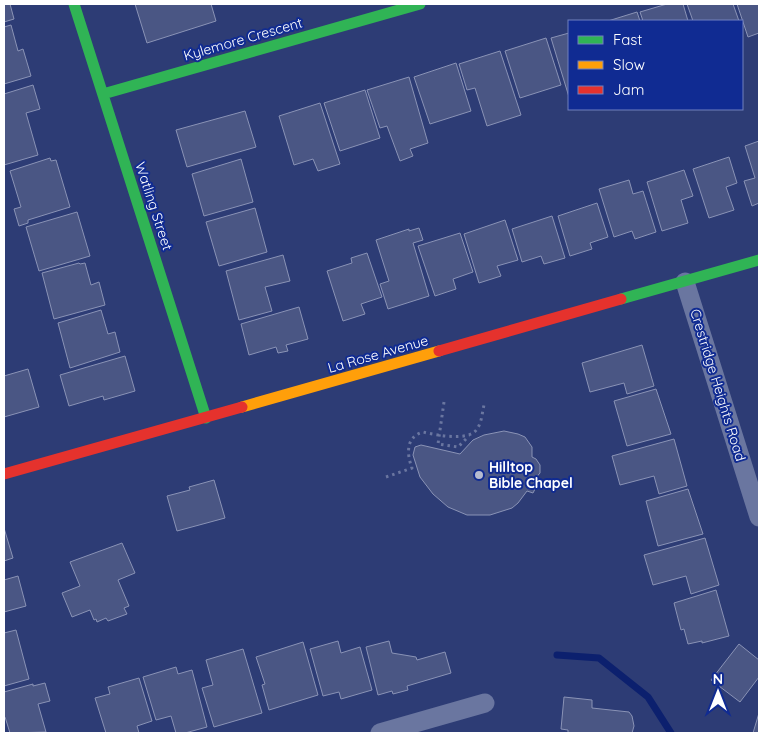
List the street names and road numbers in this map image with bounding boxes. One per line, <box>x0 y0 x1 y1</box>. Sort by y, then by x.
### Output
street label: Kylemore Crescent <box>181 13 305 65</box>
street label: Watling Street <box>131 160 177 253</box>
street label: Crestridge Heights Road <box>686 307 750 463</box>
street label: La Rose Avenue <box>326 331 430 377</box>

